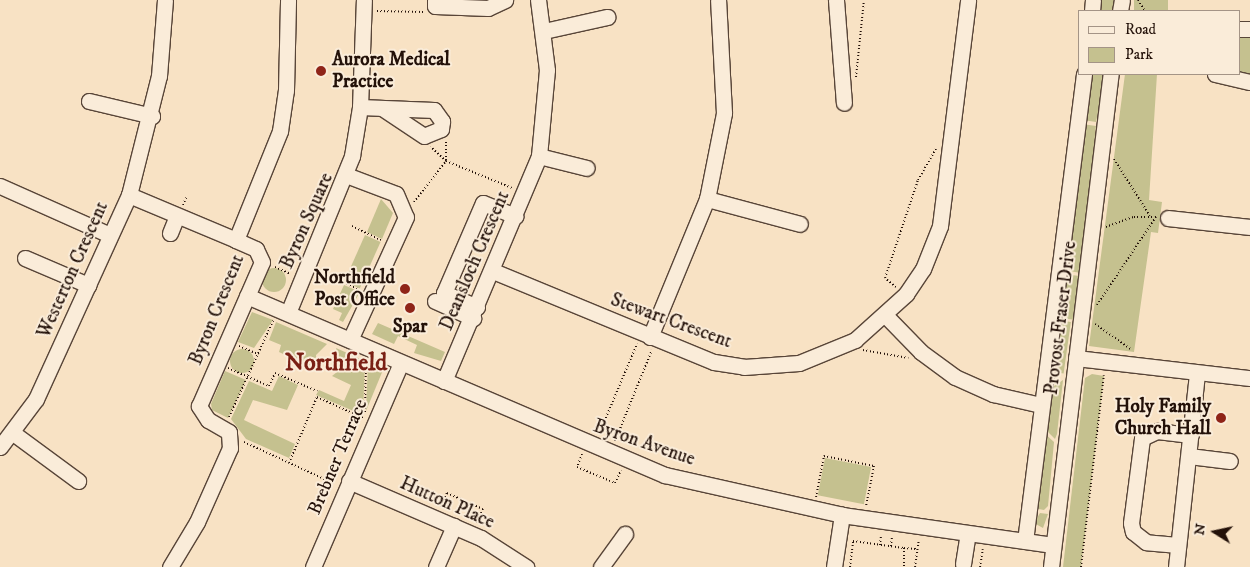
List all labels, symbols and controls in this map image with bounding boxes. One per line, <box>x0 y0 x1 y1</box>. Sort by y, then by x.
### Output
legend <box>1078 10 1240 75</box>
text: Road <box>1125 20 1156 39</box>
text: Park <box>1125 45 1153 64</box>
place label: Aurora Medical Practice <box>332 49 450 93</box>
marker: Aurora Medical Practice <box>314 64 328 78</box>
street label: Byron Square <box>276 169 338 273</box>
street label: Deansloch Crescent <box>435 188 515 334</box>
street label: Westerton Crescent <box>33 198 113 342</box>
street label: Provost Fraser Drive <box>1040 240 1082 396</box>
street label: Byron Crescent <box>184 251 250 369</box>
place label: Northfield Post Office <box>314 267 395 311</box>
marker: Northfield Post Office <box>399 283 411 295</box>
street label: Stewart Crescent <box>607 289 735 353</box>
marker: Spar <box>404 302 416 314</box>
place label: Spar <box>393 316 427 338</box>
district label: Northfield <box>285 350 387 378</box>
street label: Brebner Terrace <box>303 396 373 518</box>
place label: Holy Family Church Hall <box>1115 396 1211 440</box>
marker: Holy Family Church Hall <box>1215 412 1227 424</box>
street label: Byron Avenue <box>590 415 698 471</box>
street label: Hutton Place <box>396 472 498 534</box>
north arrow <box>1190 507 1240 557</box>
text: N <box>1190 522 1210 537</box>

